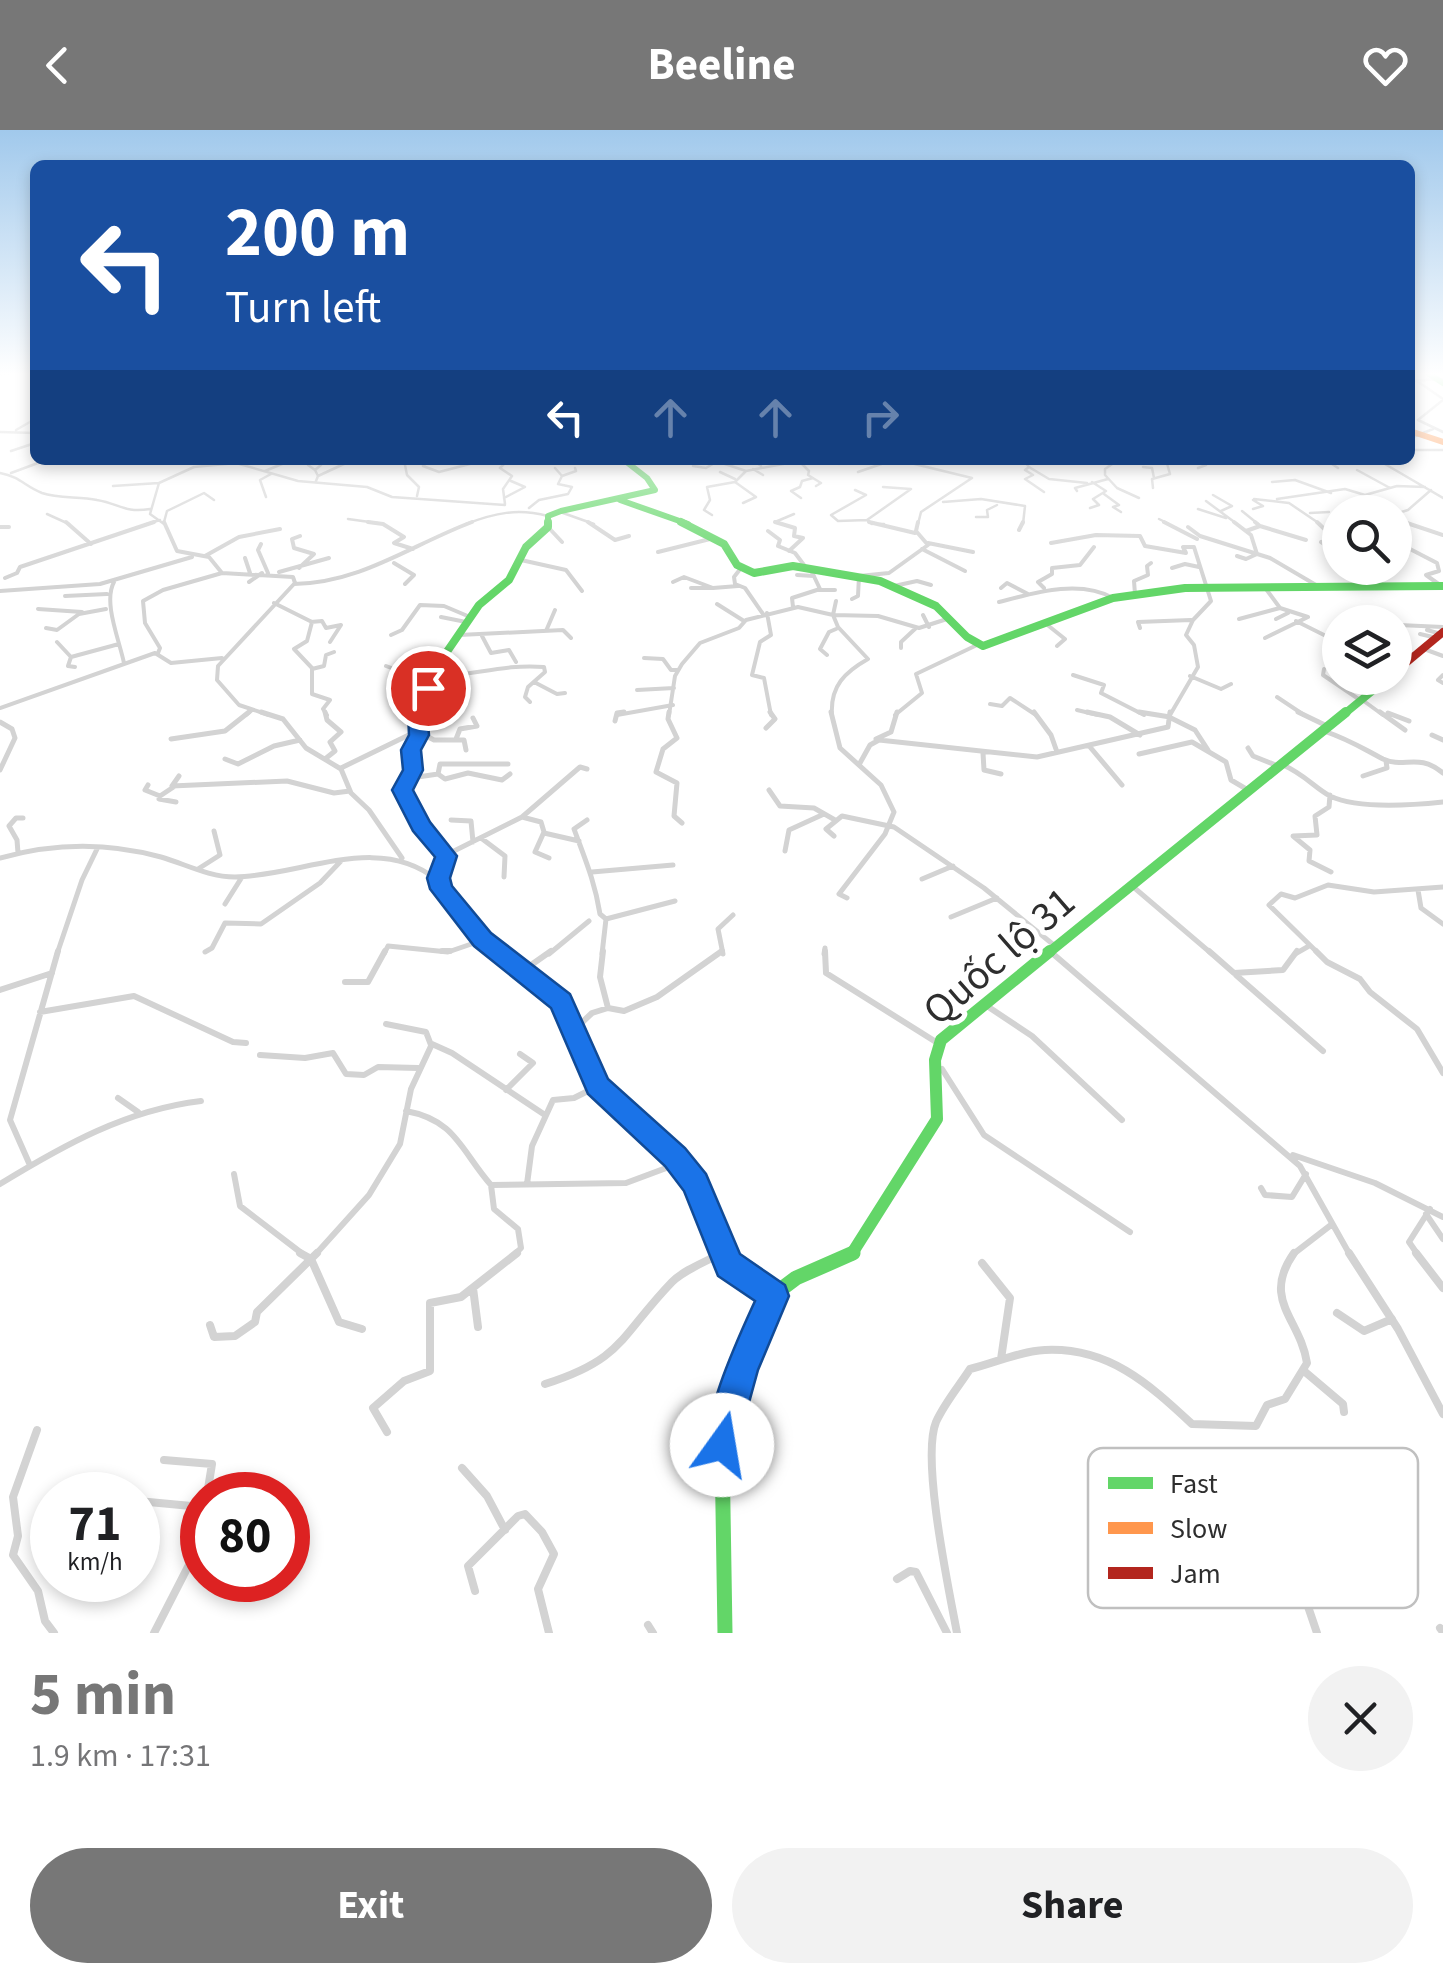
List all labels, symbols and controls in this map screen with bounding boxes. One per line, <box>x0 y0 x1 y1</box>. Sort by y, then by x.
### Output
text: Beeline <box>647 33 796 97</box>
icon: back <box>30 38 85 93</box>
icon: heart <box>1358 38 1413 93</box>
text: 200 m <box>225 183 410 283</box>
icon: left <box>60 200 190 330</box>
text: Turn left <box>225 276 381 340</box>
icon: left <box>538 390 593 445</box>
icon: ahead <box>643 390 698 445</box>
icon: ahead <box>748 390 803 445</box>
icon: right <box>853 390 908 445</box>
map controls <box>1322 495 1412 695</box>
button: search <box>1322 495 1412 585</box>
button: layers <box>1322 605 1412 695</box>
pin <box>386 646 471 731</box>
icon: arrive <box>401 661 456 716</box>
street label: Quốc lộ 31 <box>910 873 1089 1040</box>
position arrow <box>670 1393 774 1497</box>
legend <box>1088 1448 1418 1608</box>
text: Fast <box>1170 1464 1218 1504</box>
speed limit sign: 80 <box>180 1472 310 1602</box>
text: 71 <box>69 1489 121 1560</box>
text: Slow <box>1170 1509 1227 1549</box>
text: km/h <box>67 1544 123 1580</box>
text: Jam <box>1170 1554 1221 1594</box>
text: 5 min <box>30 1653 176 1738</box>
button: close <box>1308 1666 1413 1771</box>
text: 1.9 km · 17:31 <box>30 1733 211 1779</box>
button: Exit <box>30 1848 712 1963</box>
button: Share <box>732 1848 1413 1963</box>

